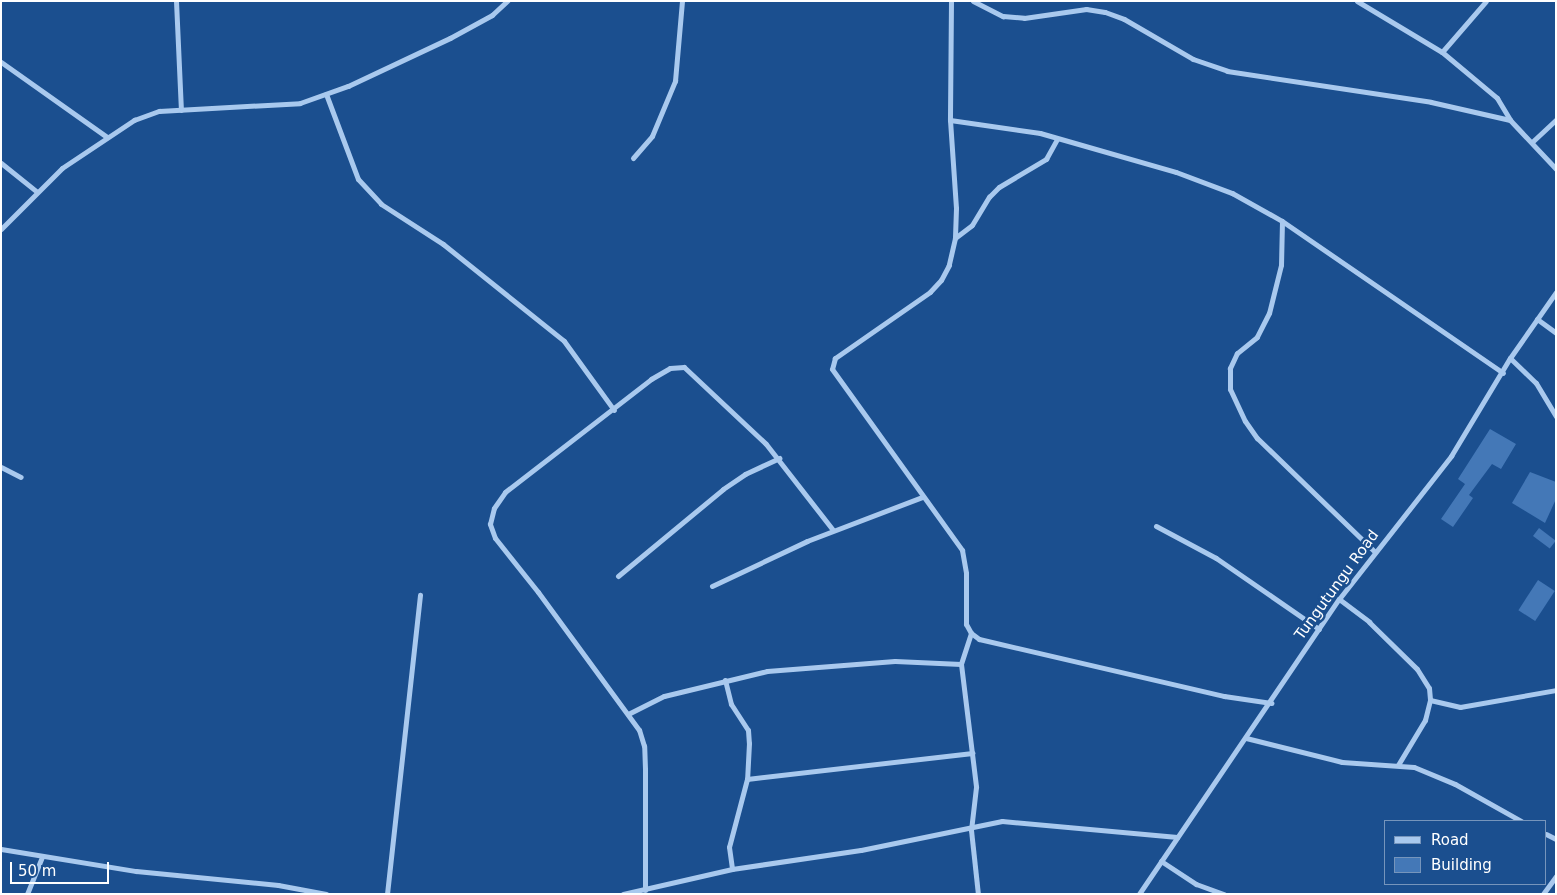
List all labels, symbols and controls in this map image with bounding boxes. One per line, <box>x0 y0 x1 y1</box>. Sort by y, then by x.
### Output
street label: Tungutungu Road <box>1291 527 1383 643</box>
legend <box>1384 820 1547 885</box>
text: Road <box>1431 831 1469 849</box>
scale bar <box>12 852 111 884</box>
text: Building <box>1431 856 1492 874</box>
text: 50 m <box>18 862 56 880</box>

